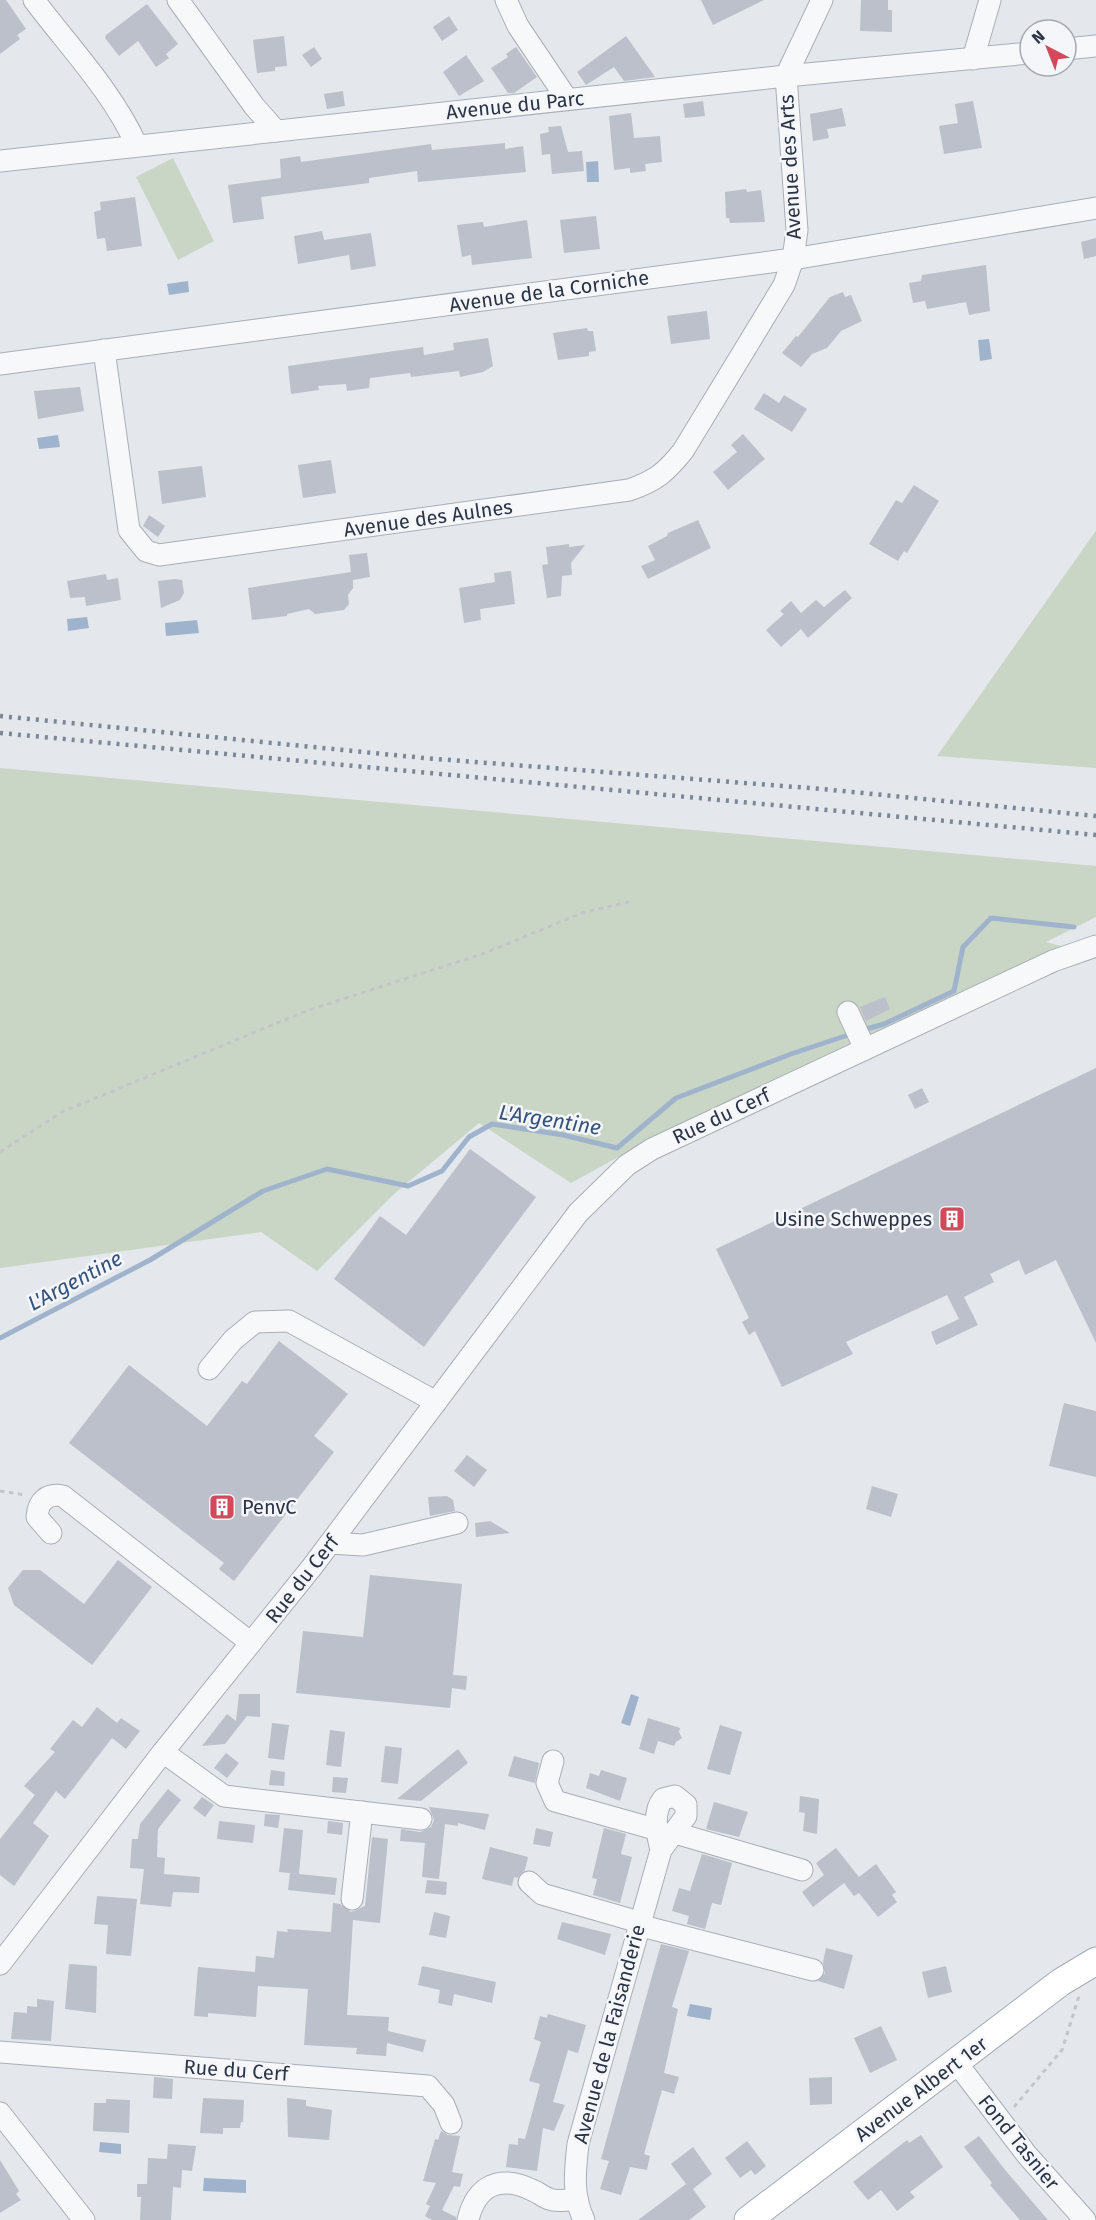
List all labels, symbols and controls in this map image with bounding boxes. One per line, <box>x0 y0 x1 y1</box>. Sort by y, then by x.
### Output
north arrow <box>1018 18 1078 78</box>
text: N <box>1028 27 1049 48</box>
street label: Avenue du Parc <box>445 86 585 124</box>
street label: Avenue des Arts <box>774 94 806 240</box>
street label: Avenue de la Corniche <box>448 265 650 317</box>
street label: Avenue des Aulnes <box>342 494 514 542</box>
street label: Rue du Cerf <box>668 1082 775 1149</box>
water label: L'Argentine <box>497 1099 603 1141</box>
building icon: Usine Schweppes <box>937 1204 967 1234</box>
place label: Usine Schweppes <box>775 1207 932 1231</box>
water label: L'Argentine <box>23 1245 127 1317</box>
building icon: PenvC <box>207 1492 237 1522</box>
place label: PenvC <box>242 1495 297 1519</box>
street label: Rue du Cerf <box>260 1529 345 1628</box>
street label: Avenue de la Faisanderie <box>568 1922 650 2146</box>
street label: Avenue Albert 1er <box>850 2031 992 2147</box>
street label: Rue du Cerf <box>183 2054 290 2086</box>
street label: Fond Tasnier <box>973 2090 1065 2194</box>

